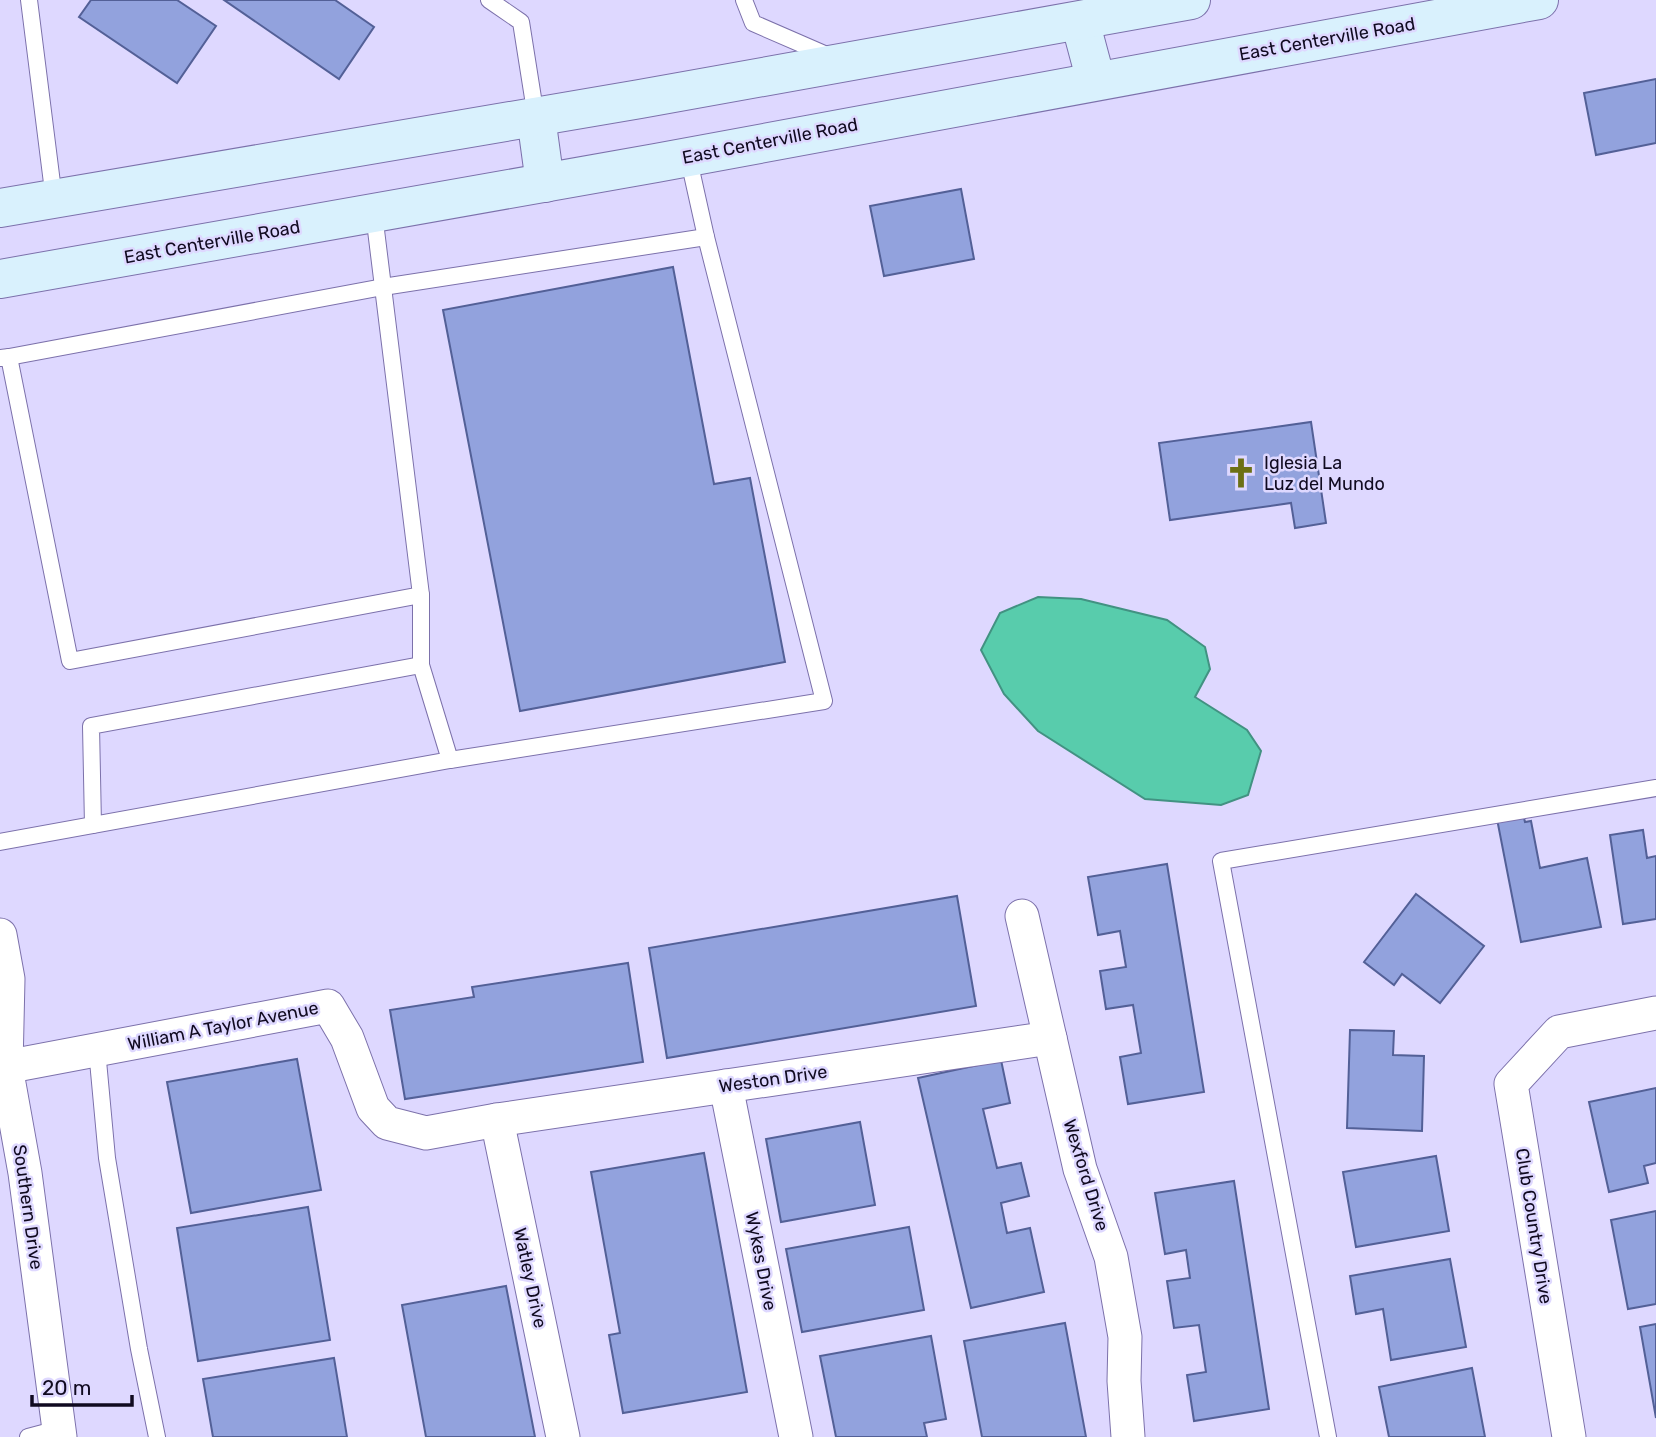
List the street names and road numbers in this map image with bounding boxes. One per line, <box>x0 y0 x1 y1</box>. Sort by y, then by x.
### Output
street label: East Centerville Road <box>1237 13 1417 65</box>
street label: East Centerville Road <box>680 113 860 169</box>
street label: East Centerville Road <box>122 216 302 268</box>
street label: William A Taylor Avenue <box>126 997 320 1055</box>
street label: Weston Drive <box>717 1061 829 1097</box>
street label: Wexford Drive <box>1059 1116 1113 1234</box>
street label: Southern Drive <box>8 1143 48 1271</box>
street label: Club Country Drive <box>1511 1147 1557 1305</box>
street label: Wykes Drive <box>741 1210 781 1312</box>
street label: Watley Drive <box>509 1226 551 1330</box>

